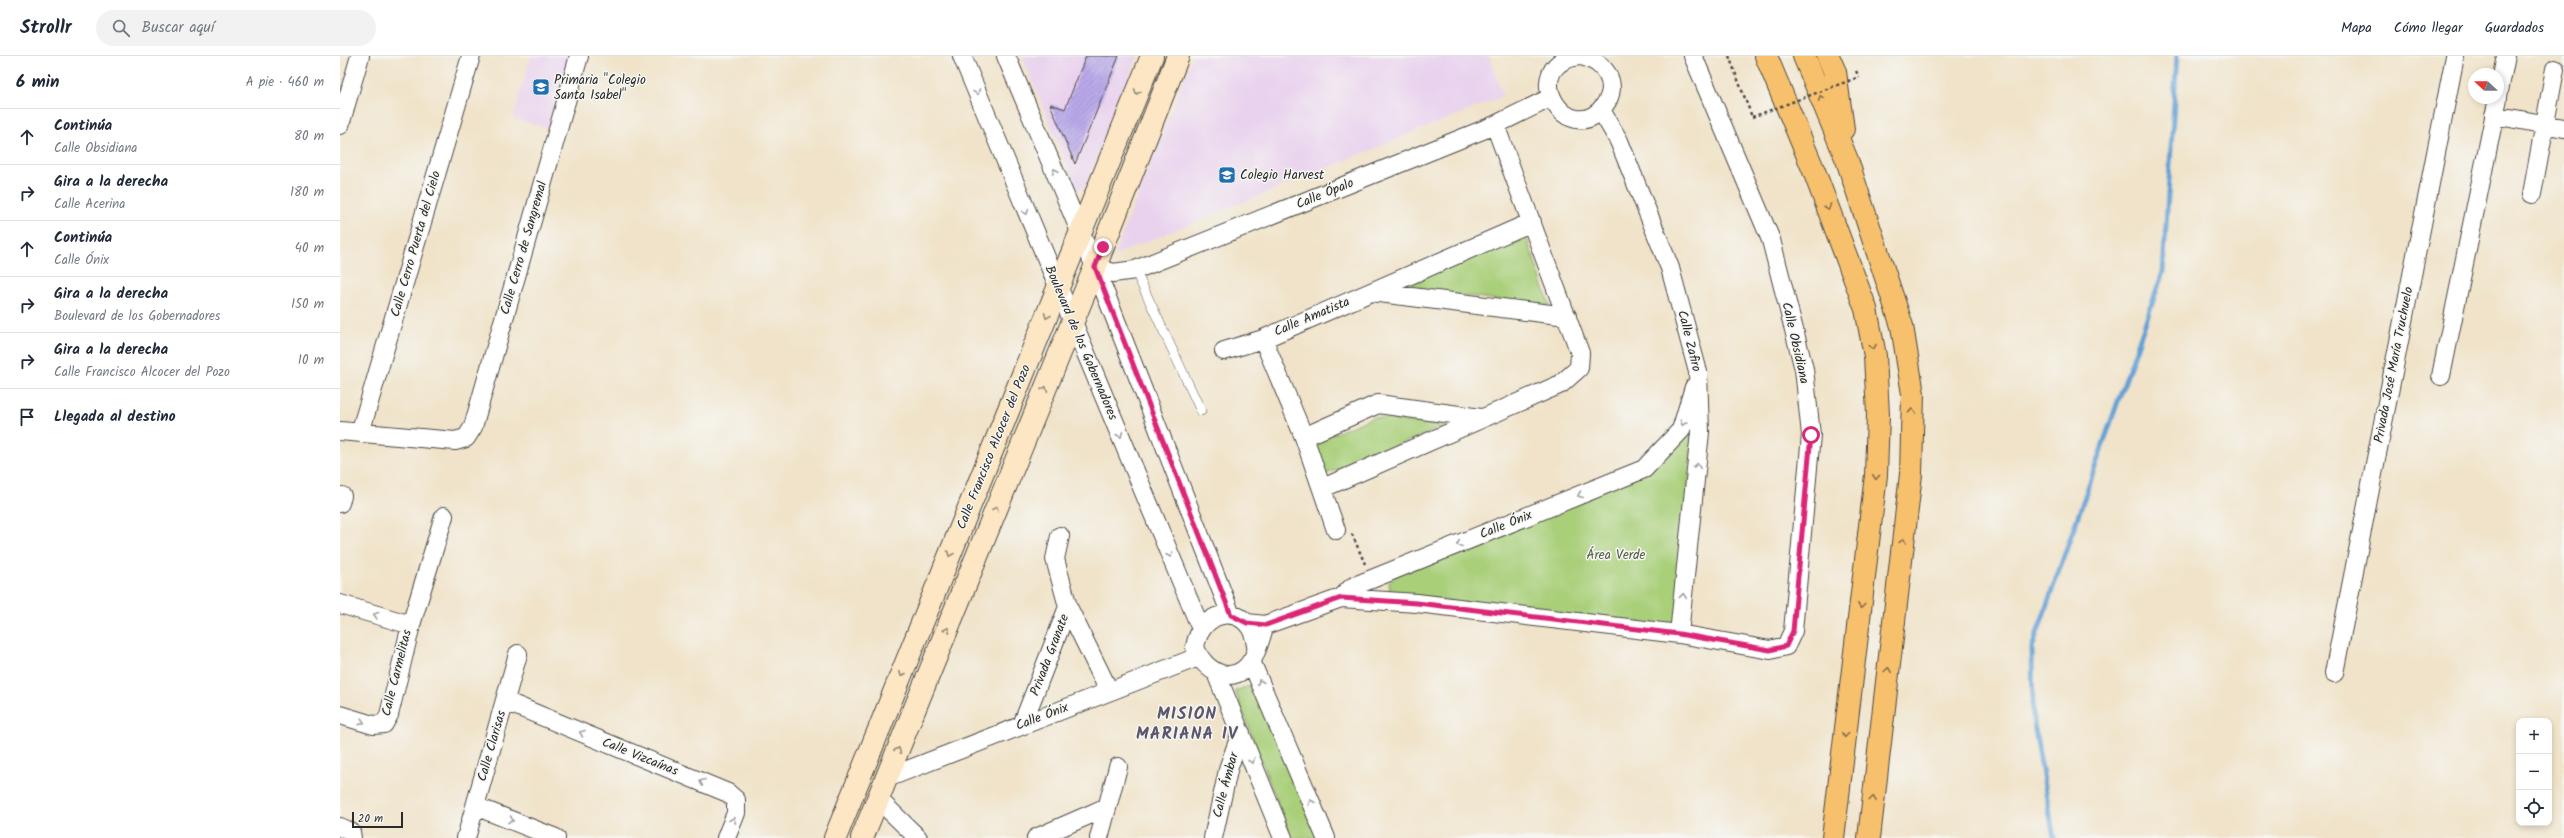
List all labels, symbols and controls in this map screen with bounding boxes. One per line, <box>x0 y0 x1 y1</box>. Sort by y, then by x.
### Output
search box <box>96 10 376 46</box>
text: Strollr <box>20 13 72 43</box>
text: Buscar aquí <box>142 16 214 40</box>
icon: search <box>110 17 132 39</box>
text: Mapa <box>2341 17 2372 39</box>
text: Cómo llegar <box>2394 17 2463 39</box>
text: Guardados <box>2485 17 2544 39</box>
north arrow <box>2468 68 2504 104</box>
text: 6 min <box>16 69 60 96</box>
place label: Primaria "Colegio Santa Isabel" <box>554 70 646 106</box>
text: A pie · 460 m <box>246 72 324 93</box>
school or university icon: Primaria "Colegio Santa Isabel" <box>531 77 551 97</box>
one-way arrow <box>972 89 980 96</box>
one-way arrow <box>1134 89 1142 96</box>
one-way arrow <box>1818 94 1826 101</box>
text: Continúa <box>54 114 112 138</box>
icon: ahead <box>16 126 38 148</box>
text: 80 m <box>294 126 324 147</box>
text: Calle Obsidiana <box>54 138 137 159</box>
school or university icon: Colegio Harvest <box>1217 165 1237 185</box>
place label: Colegio Harvest <box>1240 165 1325 186</box>
one-way arrow <box>1051 167 1059 174</box>
street label: Calle Cerro Puerta del Cielo <box>385 168 447 319</box>
text: Gira a la derecha <box>54 170 168 194</box>
street label: Calle Ópalo <box>1293 173 1357 215</box>
street label: Calle Cerro de Sangremal <box>495 179 553 317</box>
icon: right <box>16 182 38 204</box>
text: 180 m <box>290 182 324 203</box>
text: Calle Acerina <box>54 194 125 215</box>
one-way arrow <box>1823 204 1831 211</box>
one-way arrow <box>1021 208 1029 216</box>
text: Continúa <box>54 226 112 250</box>
icon: ahead <box>16 238 38 260</box>
text: 40 m <box>295 238 324 259</box>
route end <box>1094 238 1112 256</box>
text: Calle Ónix <box>54 250 109 271</box>
street label: Boulevard de los Gobernadores <box>1039 262 1123 424</box>
text: Gira a la derecha <box>54 282 168 306</box>
street label: Privada José María Truchuelo <box>2369 285 2419 445</box>
street label: Calle Amatista <box>1271 292 1353 342</box>
icon: right <box>16 294 38 316</box>
text: 150 m <box>291 294 324 315</box>
street label: Calle Obsidiana <box>1775 300 1815 386</box>
text: Boulevard de los Gobernadores <box>54 306 220 327</box>
street label: Calle Zafiro <box>1671 308 1707 374</box>
one-way arrow <box>1043 313 1051 320</box>
text: Gira a la derecha <box>54 338 168 362</box>
one-way arrow <box>1868 344 1877 351</box>
icon: right <box>16 350 38 372</box>
text: 10 m <box>298 350 324 371</box>
street label: Calle Francisco Alcocer del Pozo <box>951 361 1037 533</box>
text: Calle Francisco Alcocer del Pozo <box>54 362 230 383</box>
one-way arrow <box>1040 385 1048 392</box>
text: Llegada al destino <box>54 405 176 429</box>
icon: arrive <box>16 406 38 428</box>
one-way arrow <box>1908 408 1917 414</box>
one-way arrow <box>1679 419 1688 426</box>
route start <box>1802 426 1820 444</box>
one-way arrow <box>1115 432 1123 439</box>
one-way arrow <box>1692 463 1701 469</box>
one-way arrow <box>1871 474 1880 480</box>
one-way arrow <box>1576 490 1583 498</box>
street label: Calle Ónix <box>1477 505 1536 545</box>
one-way arrow <box>991 506 999 513</box>
one-way arrow <box>1898 538 1907 544</box>
one-way arrow <box>1456 539 1463 547</box>
park label: Área Verde <box>1587 545 1646 566</box>
one-way arrow <box>947 550 955 557</box>
one-way arrow <box>1165 552 1173 559</box>
one-way arrow <box>1678 593 1687 599</box>
one-way arrow <box>1856 603 1865 609</box>
one-way arrow <box>372 611 379 620</box>
street label: Privada Granate <box>1025 611 1075 699</box>
one-way arrow <box>942 626 950 633</box>
street label: Calle Carmelitas <box>376 627 418 719</box>
one-way arrow <box>1883 667 1892 673</box>
one-way arrow <box>898 671 906 678</box>
one-way arrow <box>1257 679 1265 686</box>
street label: Calle Ónix <box>1013 697 1072 737</box>
district label: MISION MARIANA IV <box>1136 701 1239 748</box>
street label: Calle Clarisas <box>472 708 512 784</box>
one-way arrow <box>358 717 365 726</box>
map controls <box>2516 718 2552 826</box>
button: + <box>2516 718 2552 754</box>
one-way arrow <box>578 729 585 737</box>
street label: Calle Vizcaínas <box>599 732 682 782</box>
one-way arrow <box>1841 732 1850 738</box>
one-way arrow <box>893 746 901 754</box>
street label: Calle Ámbar <box>1207 749 1245 820</box>
button: − <box>2516 754 2552 790</box>
one-way arrow <box>1248 758 1256 765</box>
one-way arrow <box>698 779 705 787</box>
button: locate <box>2516 790 2552 826</box>
one-way arrow <box>1868 796 1877 802</box>
one-way arrow <box>1308 799 1316 807</box>
scale bar <box>352 810 403 829</box>
text: 20 m <box>358 810 383 828</box>
one-way arrow <box>508 816 515 824</box>
one-way arrow <box>729 816 737 823</box>

